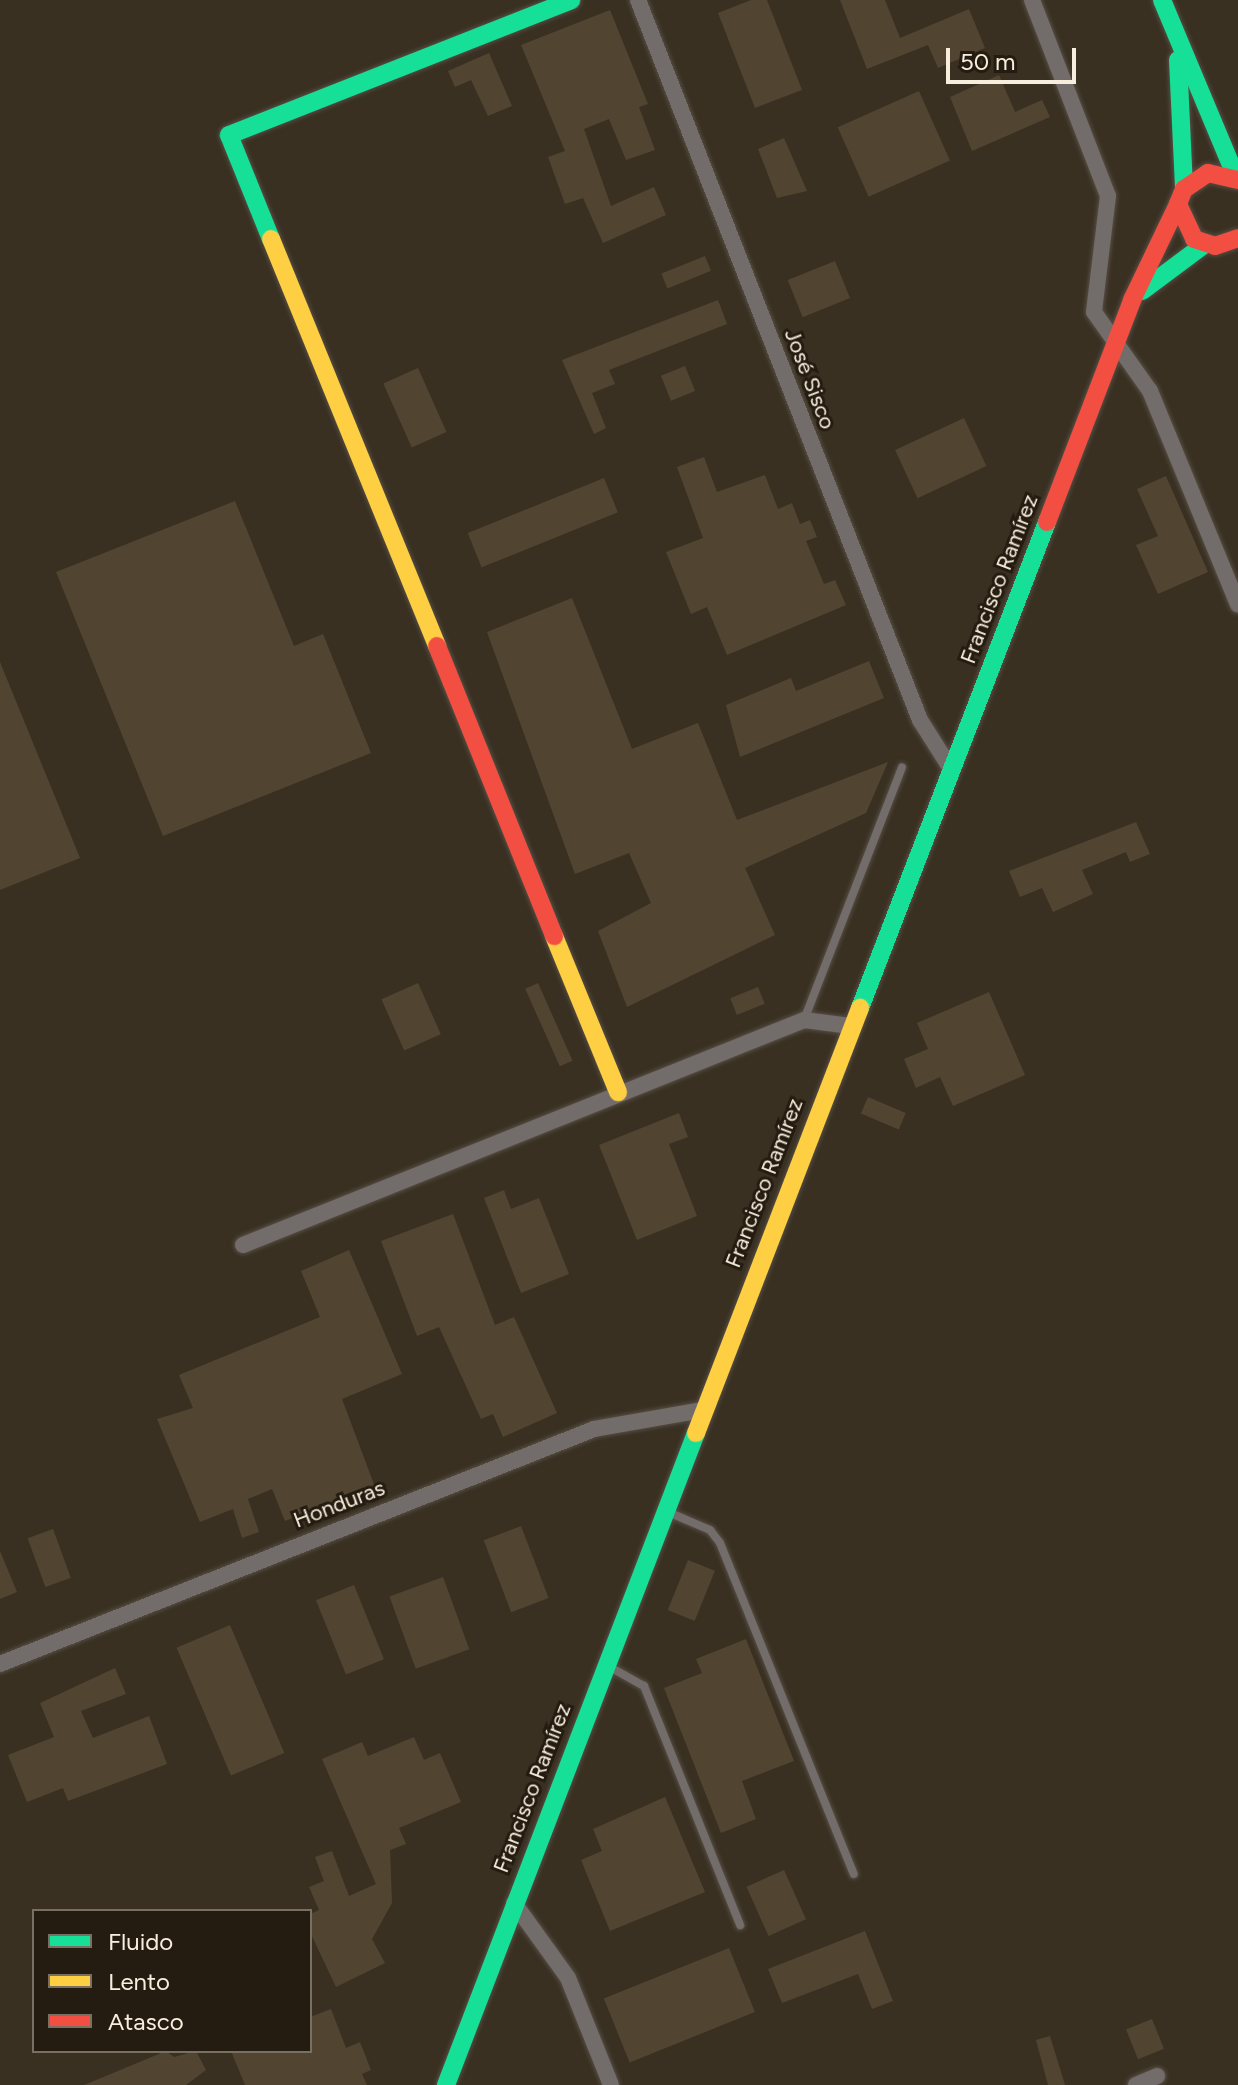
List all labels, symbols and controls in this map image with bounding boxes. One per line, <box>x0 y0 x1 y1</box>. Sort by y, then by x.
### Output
scale bar <box>950 32 1080 82</box>
text: 50 m <box>960 47 1016 76</box>
street label: José Sisco <box>779 325 841 433</box>
street label: Francisco Ramírez <box>955 491 1043 667</box>
street label: Francisco Ramírez <box>720 1095 808 1271</box>
street label: Honduras <box>290 1475 388 1533</box>
street label: Francisco Ramírez <box>488 1700 576 1876</box>
legend <box>32 1909 312 2053</box>
text: Fluido <box>108 1927 173 1956</box>
text: Lento <box>108 1967 170 1996</box>
text: Atasco <box>108 2007 184 2036</box>

